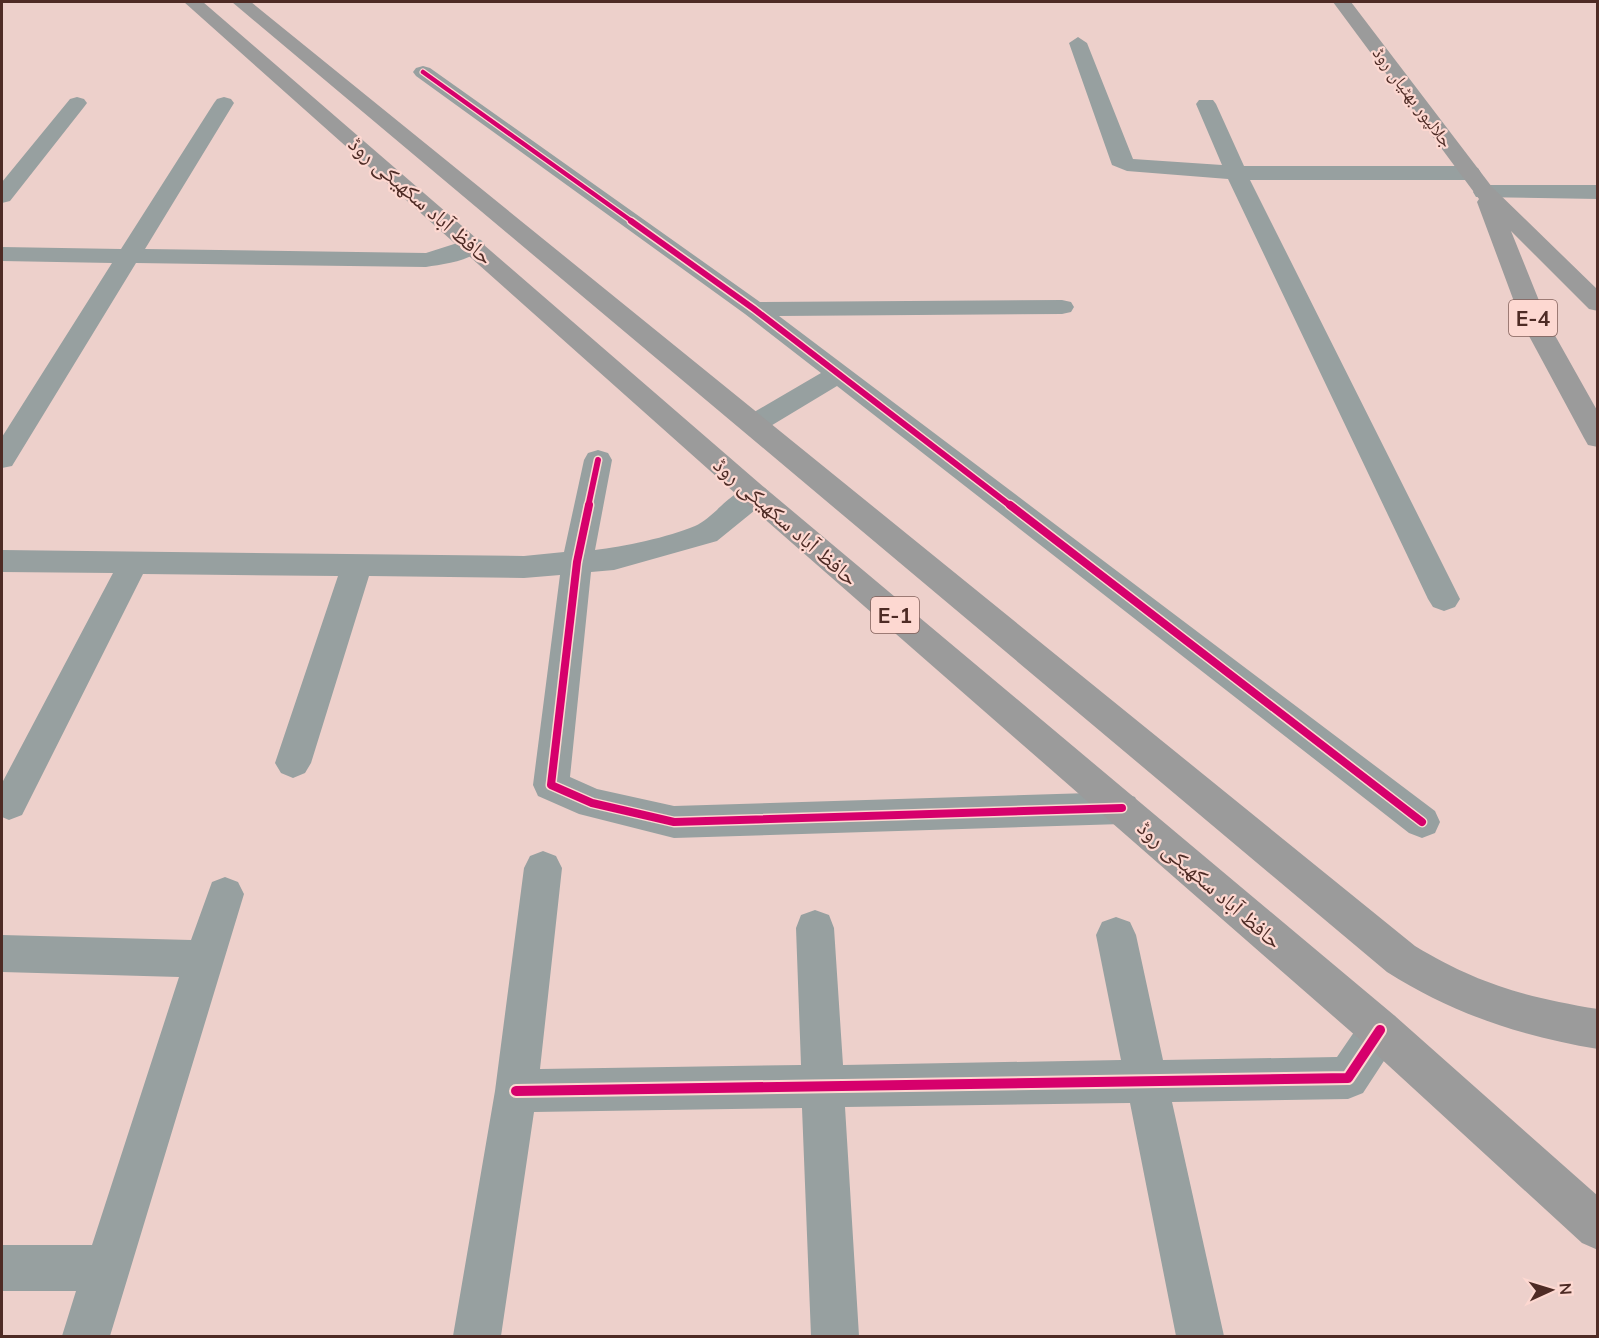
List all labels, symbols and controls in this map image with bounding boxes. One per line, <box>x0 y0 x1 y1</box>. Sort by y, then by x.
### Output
street label: جلالپور بھٹیاں روڈ <box>1368 42 1458 152</box>
street label: حافظ آباد سکھیکی روڈ <box>343 129 499 271</box>
road number: E-4 <box>1509 300 1557 336</box>
street label: حافظ آباد سکھیکی روڈ <box>708 450 864 592</box>
road number: E-1 <box>871 597 919 633</box>
street label: حافظ آباد سکھیکی روڈ <box>1132 813 1288 955</box>
north arrow <box>1521 1260 1581 1320</box>
text: N <box>1556 1282 1576 1296</box>

